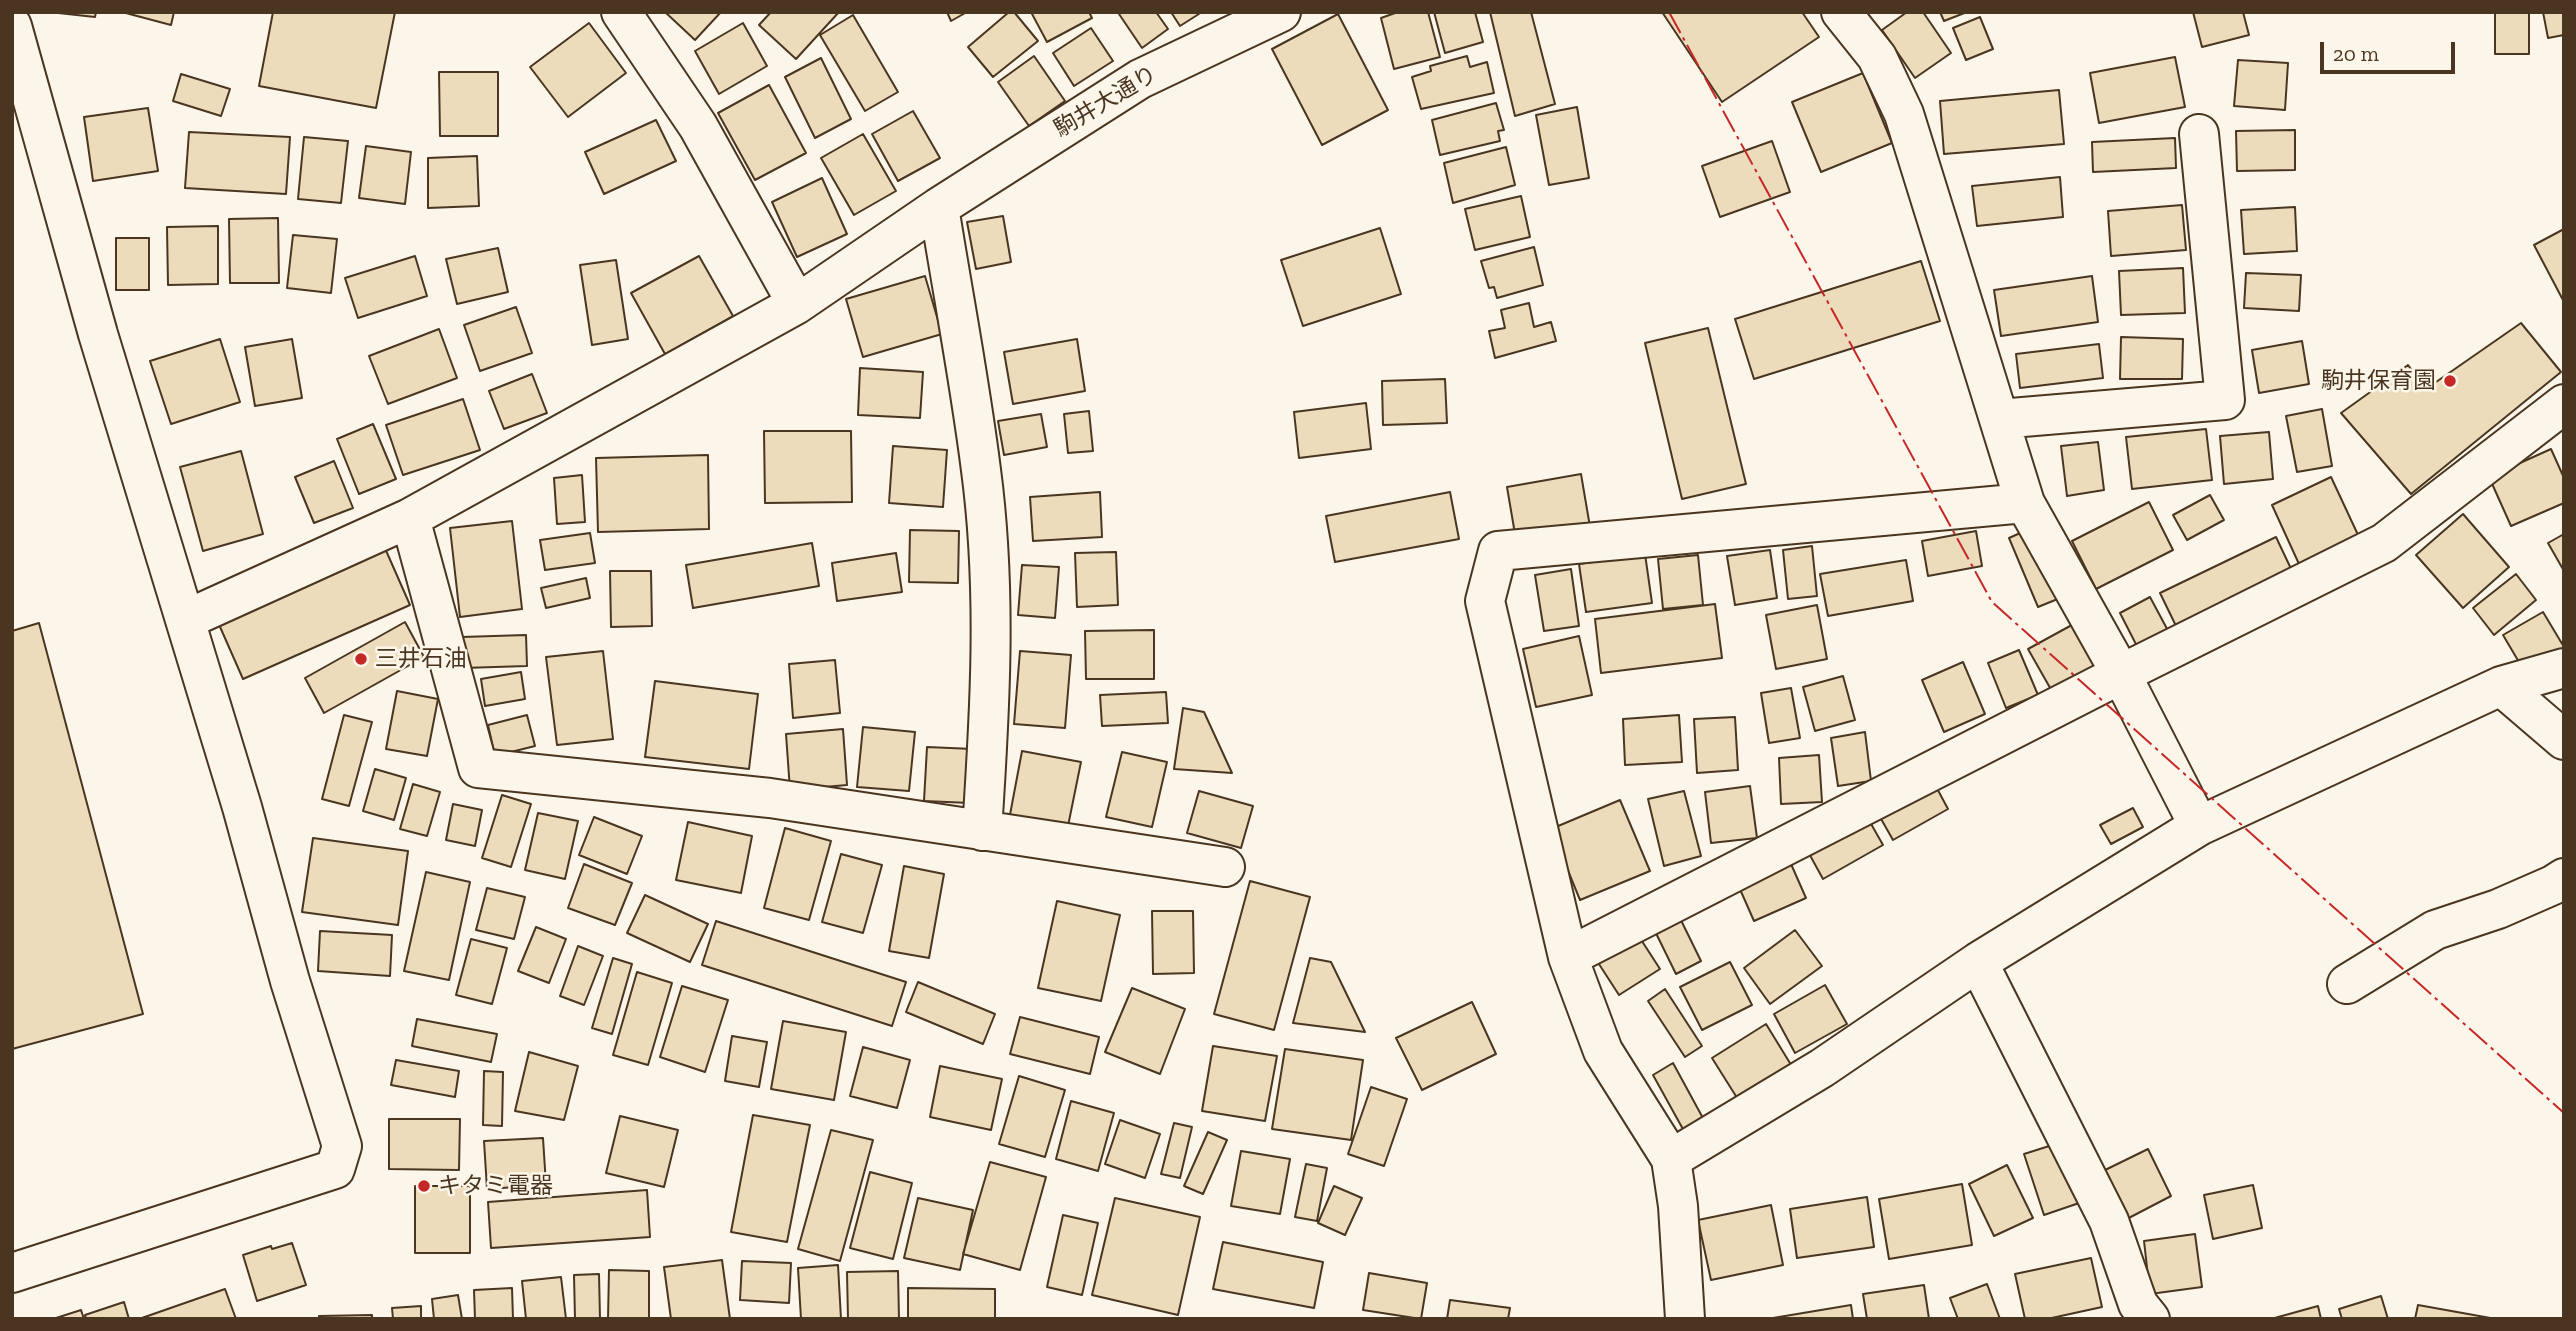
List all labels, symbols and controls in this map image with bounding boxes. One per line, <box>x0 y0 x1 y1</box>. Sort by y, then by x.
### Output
scale bar <box>2324 28 2459 72</box>
text: 20 m <box>2333 41 2379 66</box>
street label: 駒井大通り <box>1050 61 1162 143</box>
place label: 駒井保育園 <box>2321 367 2436 395</box>
marker: 駒井保育園 <box>2442 373 2458 389</box>
place label: 三井石油 <box>375 645 467 673</box>
marker: 三井石油 <box>353 651 369 667</box>
place label: キタミ電器 <box>438 1172 553 1200</box>
marker: キタミ電器 <box>416 1178 432 1194</box>

